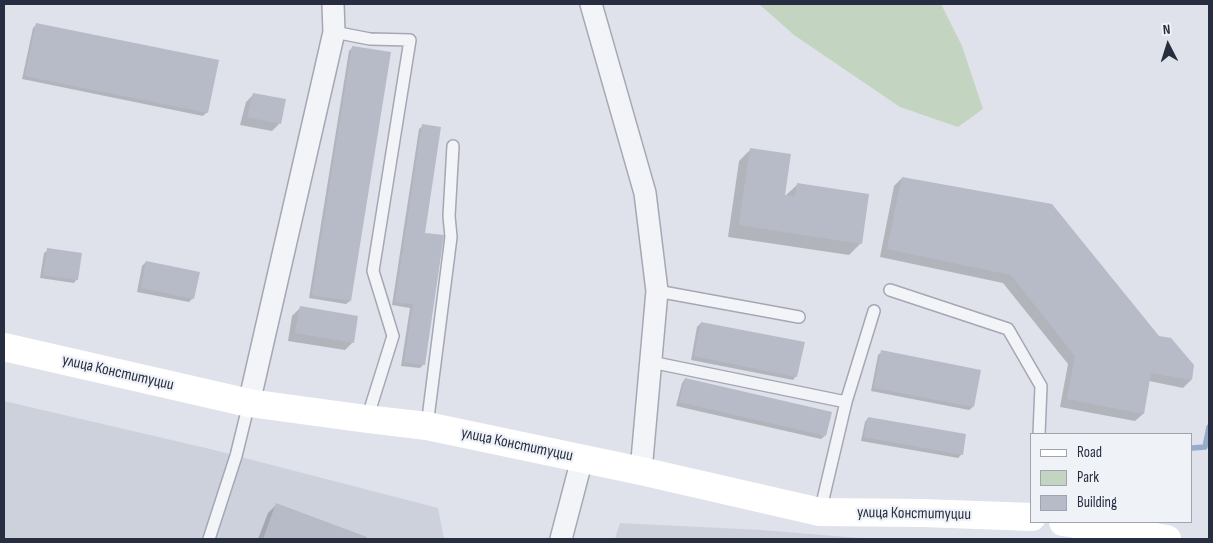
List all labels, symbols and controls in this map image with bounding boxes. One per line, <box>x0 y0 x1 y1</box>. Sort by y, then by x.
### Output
north arrow <box>1143 20 1193 70</box>
text: N <box>1162 21 1171 38</box>
street label: улица Конституции <box>60 351 176 395</box>
street label: улица Конституции <box>459 424 575 466</box>
legend <box>1030 433 1193 523</box>
text: Road <box>1077 443 1102 462</box>
text: Park <box>1077 468 1099 487</box>
text: Building <box>1077 493 1117 512</box>
street label: улица Конституции <box>857 503 971 525</box>

